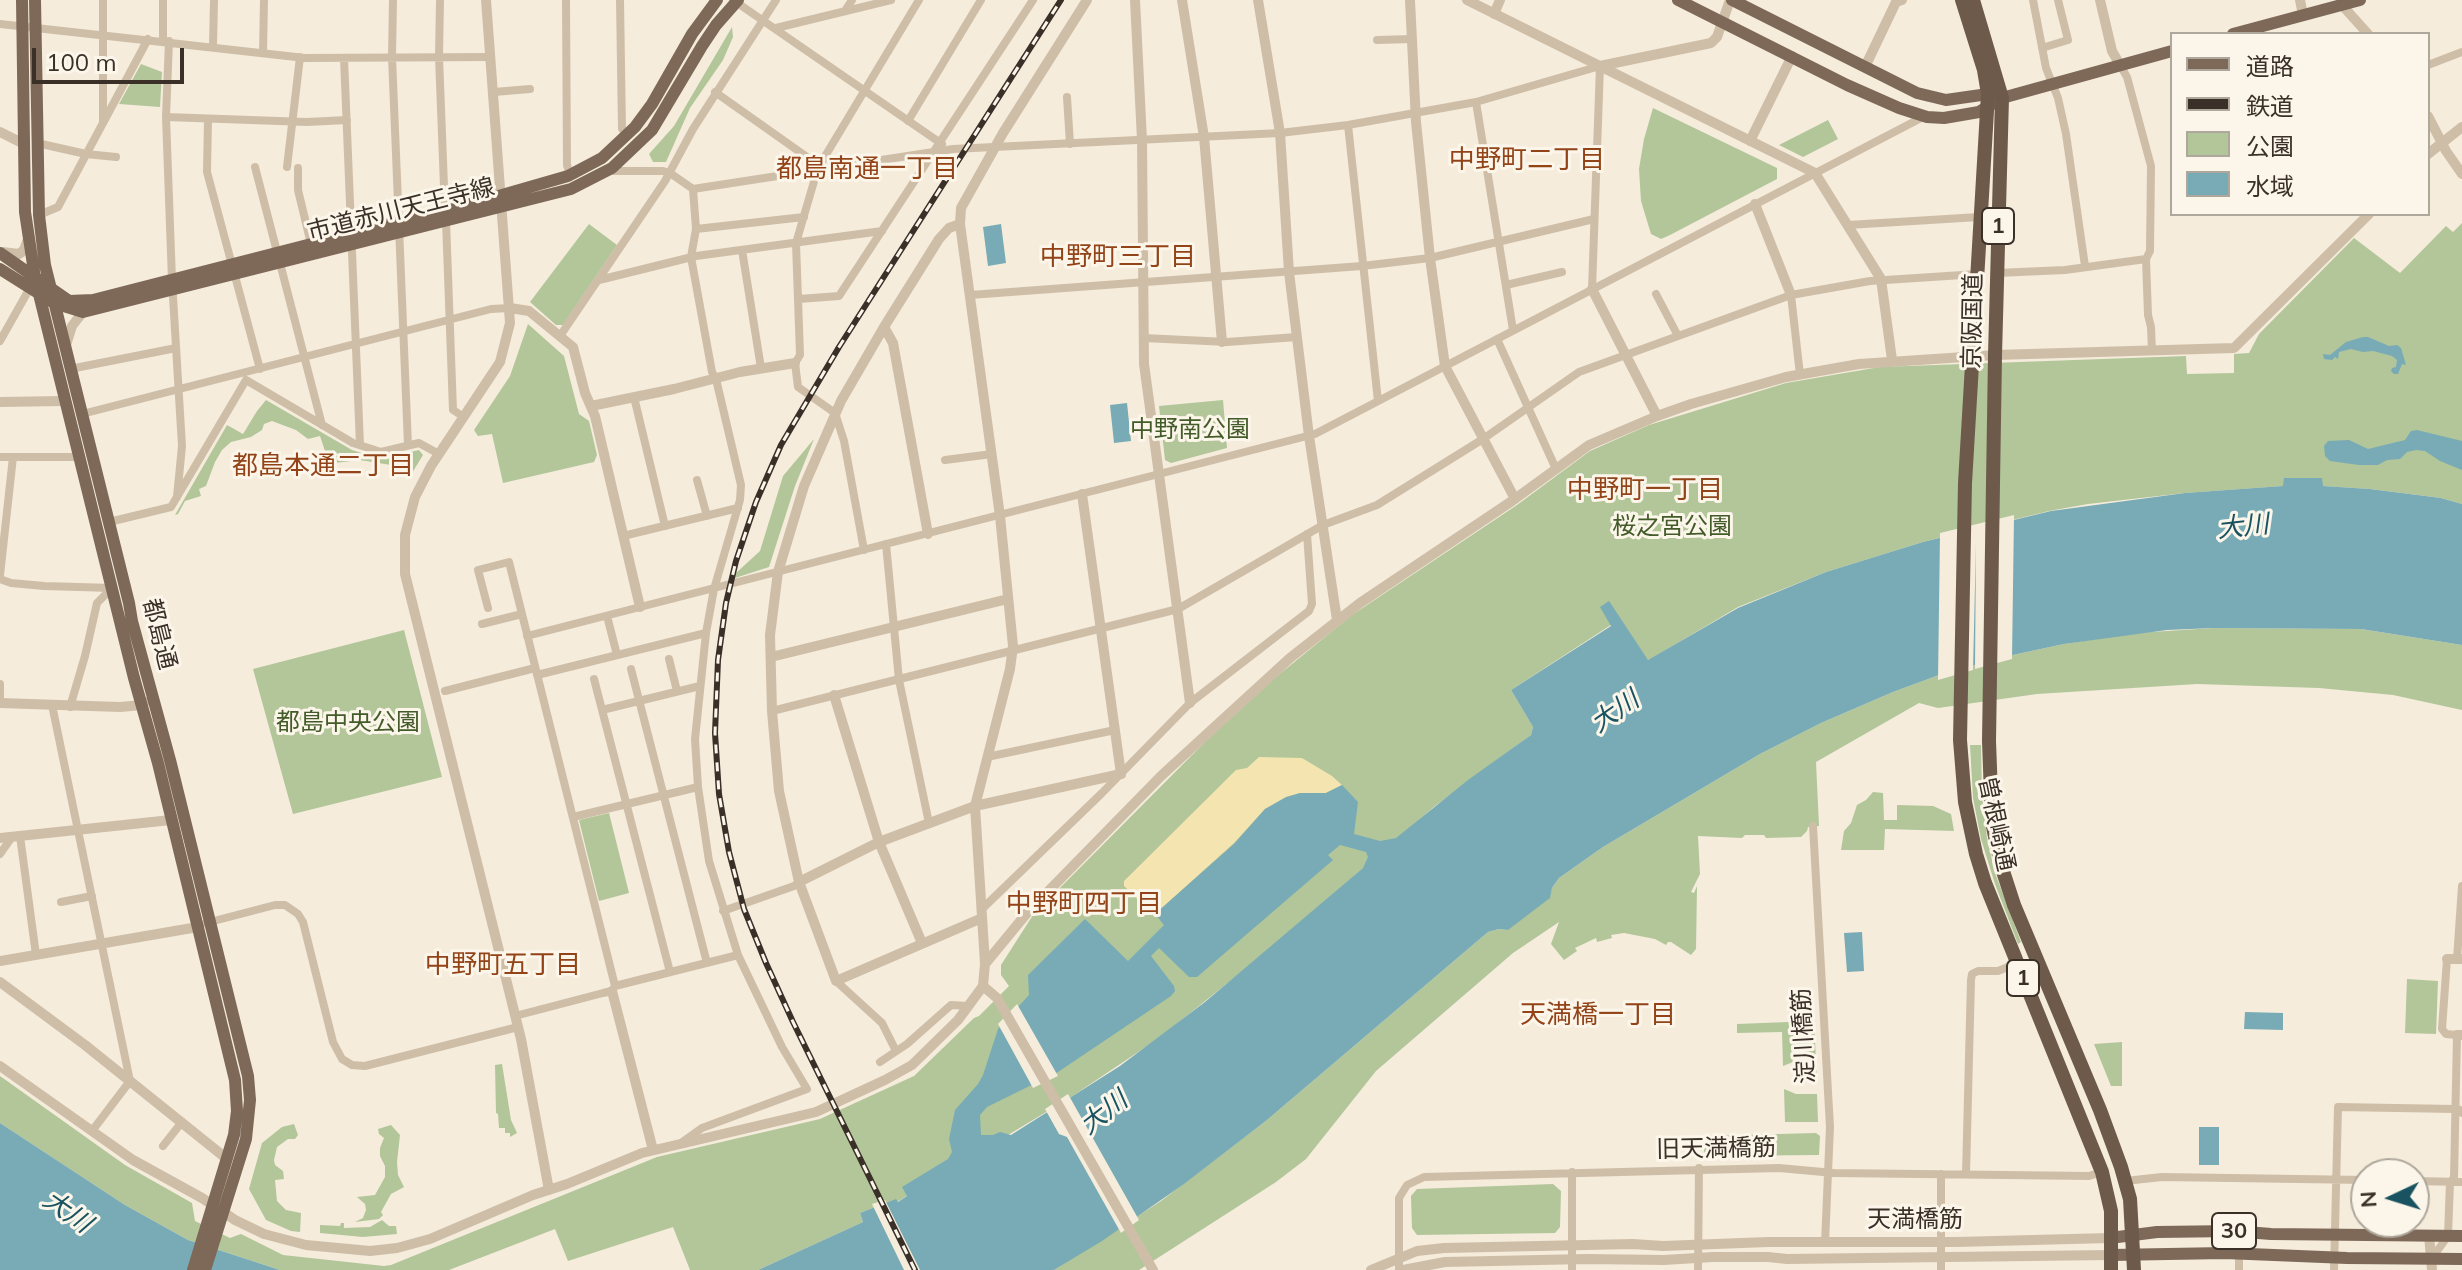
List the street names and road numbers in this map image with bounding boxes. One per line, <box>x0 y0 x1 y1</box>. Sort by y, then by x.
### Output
street label: 市道赤川天王寺線 <box>304 173 498 247</box>
road number: 1 <box>1982 208 2014 244</box>
street label: 京阪国道 <box>1958 273 1988 369</box>
street label: 都島通 <box>136 596 182 672</box>
street label: 曽根崎通 <box>1972 774 2020 874</box>
road number: 1 <box>2007 960 2039 996</box>
street label: 淀川橋筋 <box>1787 987 1821 1085</box>
street label: 旧天満橋筋 <box>1656 1134 1776 1164</box>
street label: 天満橋筋 <box>1867 1206 1963 1234</box>
road number: 30 <box>2212 1213 2256 1249</box>

